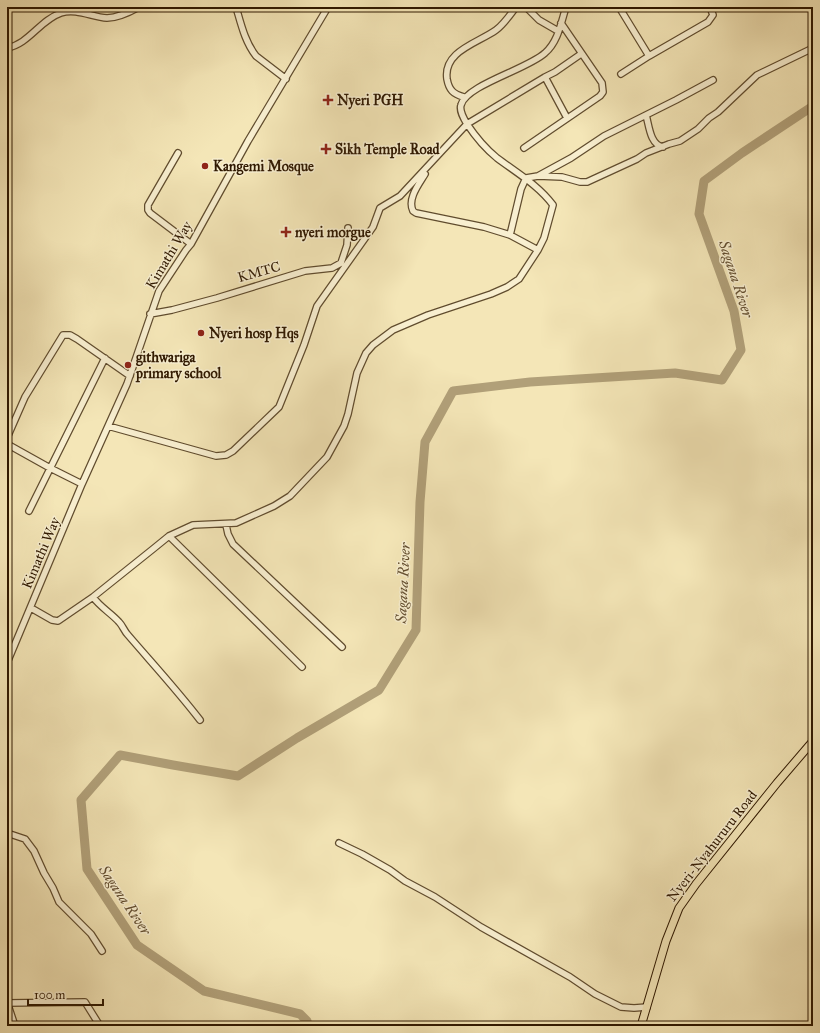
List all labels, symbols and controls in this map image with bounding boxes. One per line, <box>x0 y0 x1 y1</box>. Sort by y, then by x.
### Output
place label: Nyeri PGH <box>337 92 403 110</box>
marker: Nyeri PGH <box>322 94 334 106</box>
place label: Sikh Temple Road <box>335 141 441 159</box>
marker: Sikh Temple Road <box>320 143 332 155</box>
place label: Kangemi Mosque <box>213 158 314 176</box>
marker: Kangemi Mosque <box>200 161 210 171</box>
street label: Kimathi Way <box>142 218 196 292</box>
place label: nyeri morgue <box>295 224 371 242</box>
marker: nyeri morgue <box>280 226 292 238</box>
water label: Sagana River <box>715 237 757 321</box>
street label: KMTC <box>236 258 282 286</box>
place label: Nyeri hosp Hqs <box>209 325 299 343</box>
marker: Nyeri hosp Hqs <box>196 328 206 338</box>
place label: githwariga primary school <box>135 349 223 383</box>
marker: githwariga primary school <box>123 360 133 370</box>
street label: Kimathi Way <box>18 514 64 591</box>
water label: Sagana River <box>392 542 414 625</box>
street label: Nyeri-Nyahururu Road <box>663 787 761 905</box>
water label: Sagana River <box>94 861 155 939</box>
scale bar <box>28 981 103 1007</box>
text: 100 m <box>34 988 65 1002</box>

